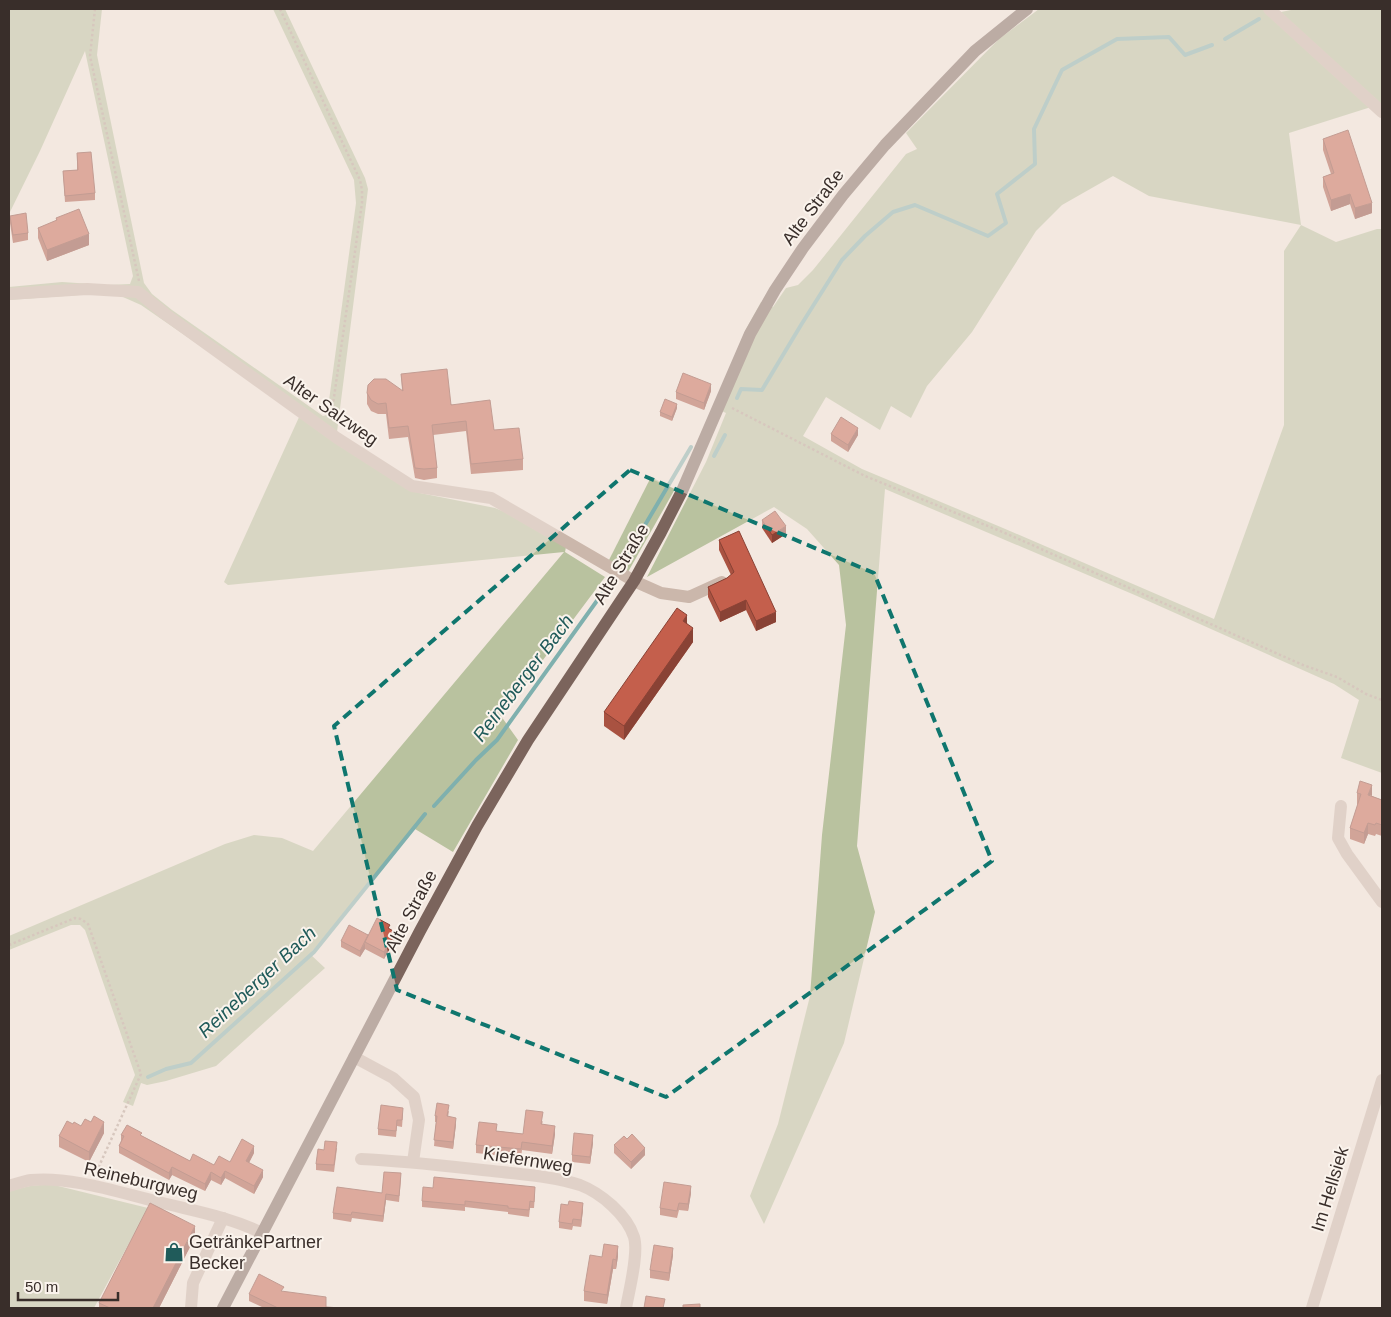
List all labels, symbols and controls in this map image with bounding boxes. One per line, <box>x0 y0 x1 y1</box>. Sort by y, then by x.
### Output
street label: Alte Straße <box>778 165 848 249</box>
street label: Alter Salzweg <box>280 370 382 450</box>
street label: Alte Straße <box>589 520 653 608</box>
water label: Reineberger Bach <box>469 611 577 745</box>
street label: Alte Straße <box>381 867 441 955</box>
water label: Reineberger Bach <box>194 922 320 1042</box>
street label: Kiefernweg <box>482 1143 574 1177</box>
street label: Im Hellsiek <box>1308 1143 1353 1234</box>
street label: Reineburgweg <box>82 1158 200 1204</box>
place label: GetränkePartner Becker <box>189 1232 322 1273</box>
shop icon: GetränkePartner Becker <box>163 1241 185 1263</box>
scale bar <box>18 1270 118 1302</box>
text: 50 m <box>25 1278 58 1295</box>

